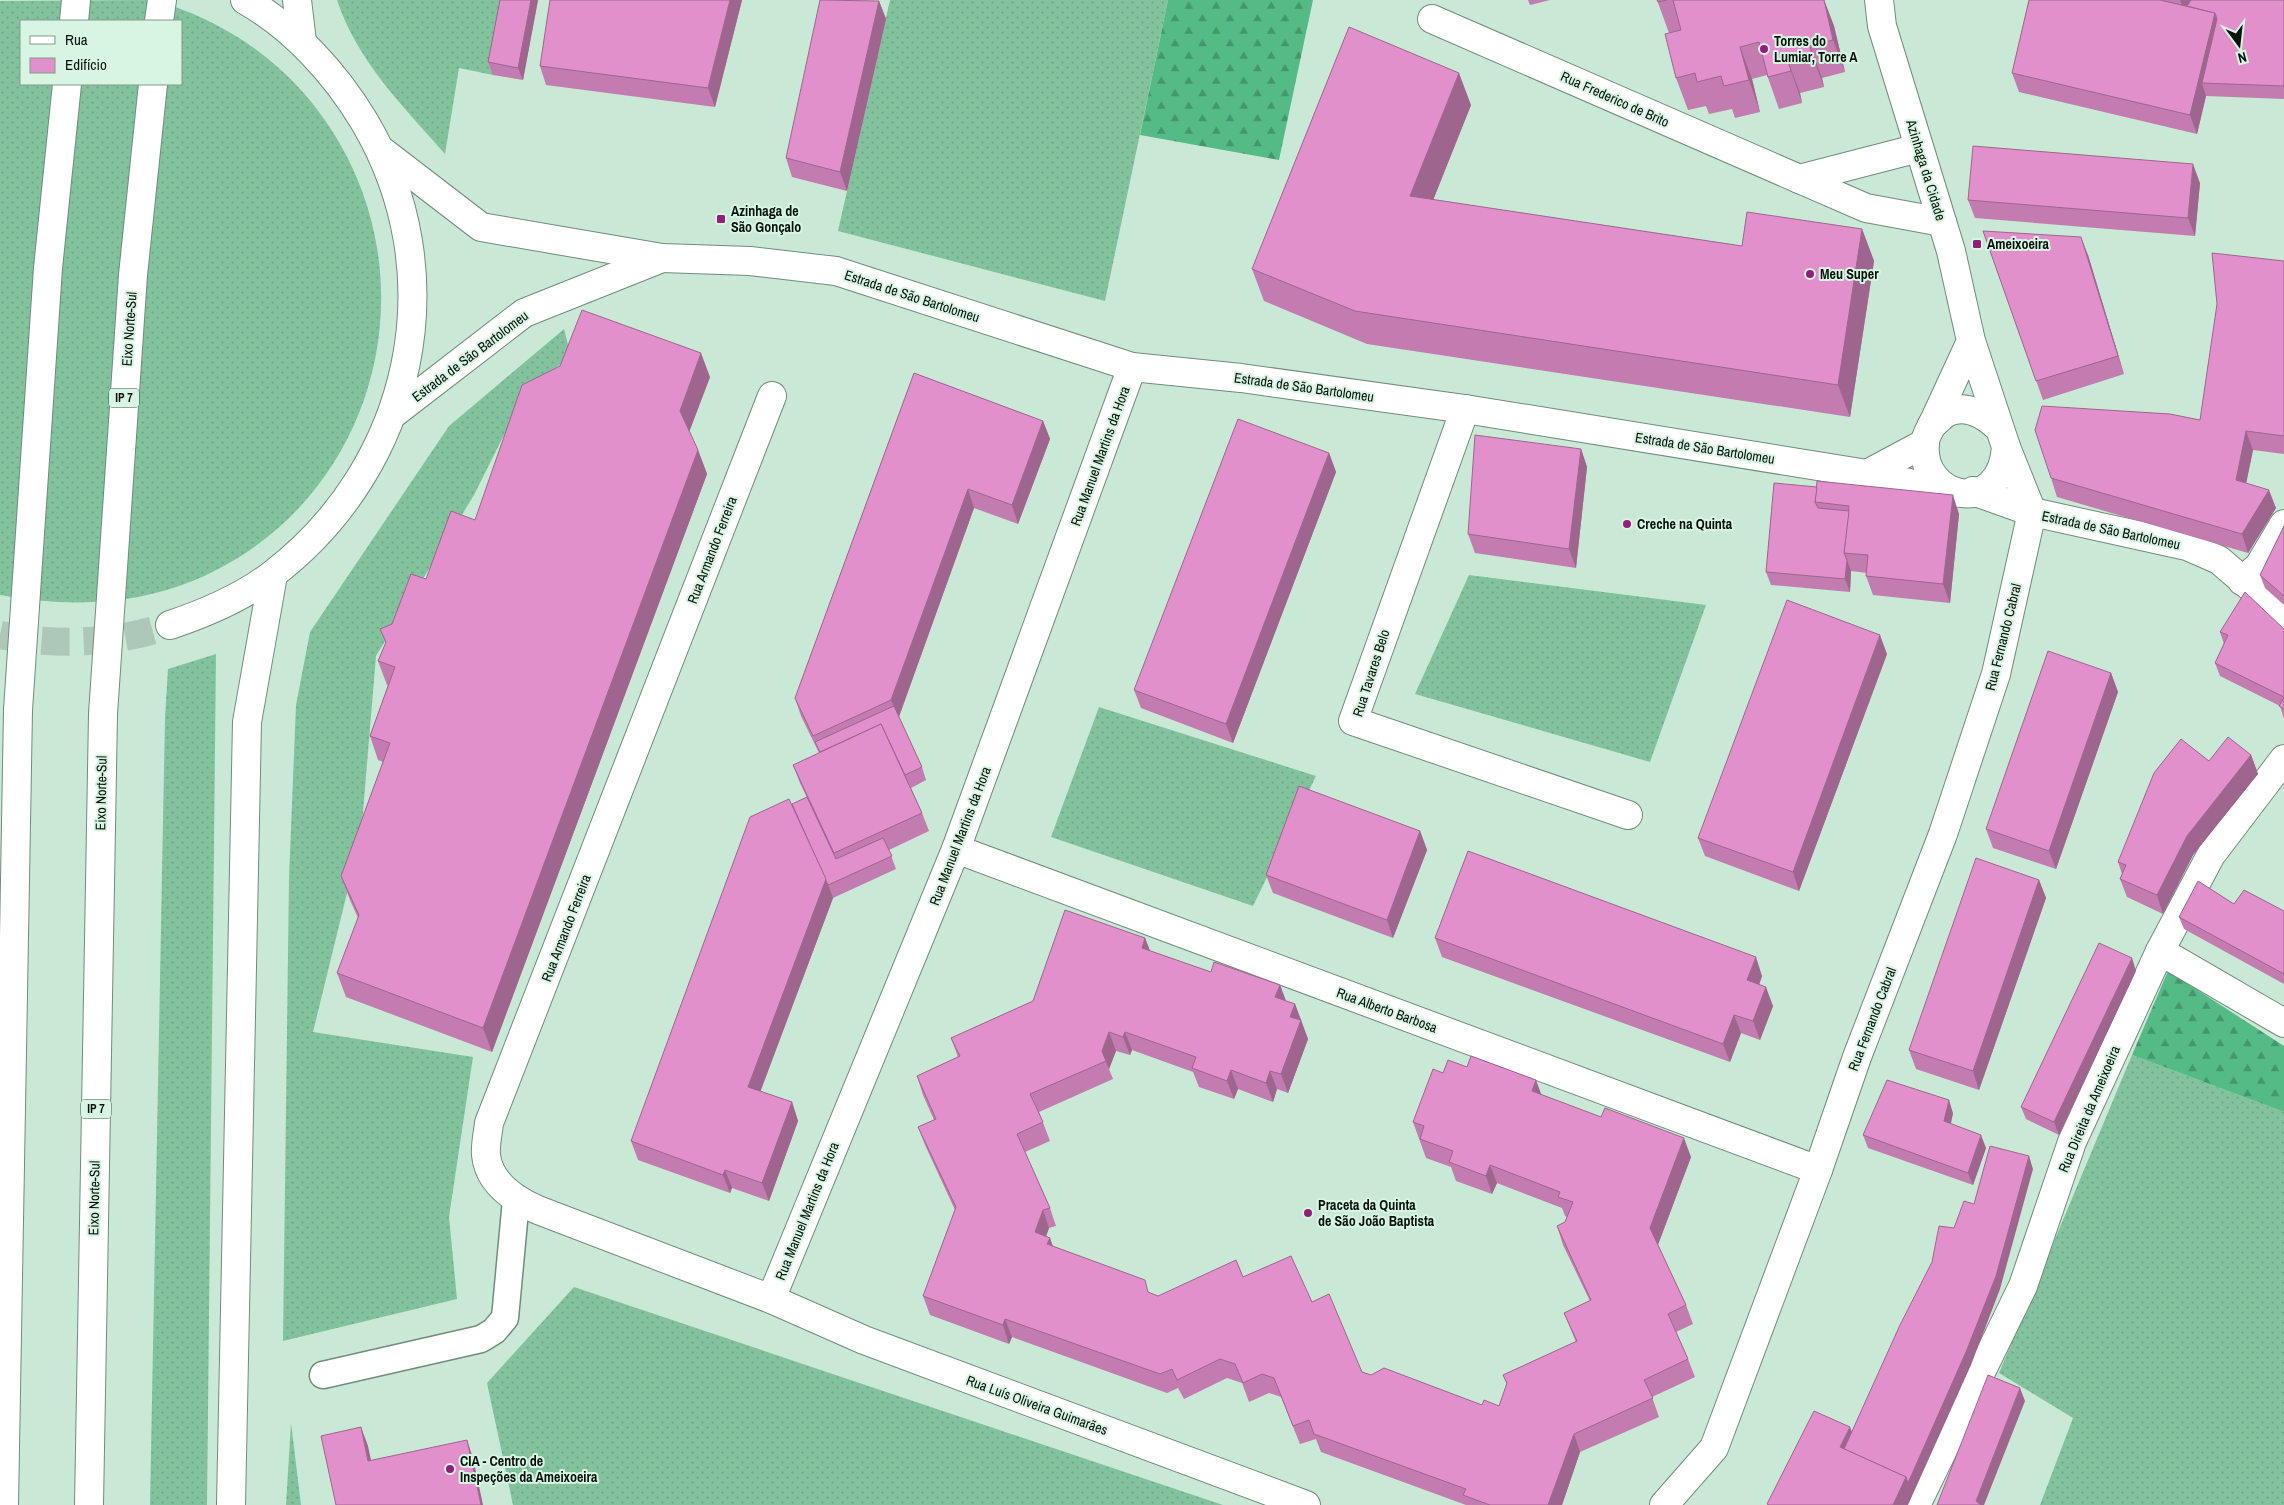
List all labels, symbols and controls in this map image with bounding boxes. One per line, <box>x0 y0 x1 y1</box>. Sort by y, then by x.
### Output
legend <box>20 20 182 85</box>
north arrow <box>2214 20 2264 70</box>
text: Rua <box>65 29 88 50</box>
place label: Torres do Lumiar, Torre A <box>1774 32 1858 66</box>
marker: Torres do Lumiar, Torre A <box>1758 43 1770 55</box>
text: N <box>2236 48 2249 67</box>
text: Edifício <box>65 54 107 75</box>
street label: Rua Frederico de Brito <box>1558 67 1672 131</box>
street label: Azinhaga da Cidade <box>1902 116 1950 223</box>
place label: Azinhaga de São Gonçalo <box>731 202 801 236</box>
marker: Azinhaga de São Gonçalo <box>715 213 727 225</box>
place label: Ameixoeira <box>1987 235 2050 253</box>
marker: Ameixoeira <box>1971 238 1983 250</box>
place label: Meu Super <box>1820 265 1879 283</box>
street label: Estrada de São Bartolomeu <box>842 266 982 326</box>
marker: Meu Super <box>1804 268 1816 280</box>
street label: Eixo Norte-Sul <box>117 291 141 367</box>
street label: Estrada de São Bartolomeu <box>408 306 532 406</box>
street label: Estrada de São Bartolomeu <box>1233 368 1375 406</box>
street label: Rua Manuel Martins da Hora <box>1066 383 1134 528</box>
road number: IP 7 <box>109 388 139 408</box>
street label: Estrada de São Bartolomeu <box>1634 428 1776 468</box>
street label: Rua Armando Ferreira <box>683 493 741 606</box>
street label: Estrada de São Bartolomeu <box>2040 507 2182 553</box>
place label: Creche na Quinta <box>1637 515 1733 533</box>
marker: Creche na Quinta <box>1621 518 1633 530</box>
street label: Rua Fernando Cabral <box>1981 582 2025 692</box>
street label: Rua Tavares Belo <box>1348 627 1394 719</box>
street label: Eixo Norte-Sul <box>91 756 111 830</box>
street label: Rua Manuel Martins da Hora <box>925 763 995 908</box>
street label: Rua Armando Ferreira <box>537 871 595 984</box>
street label: Rua Fernando Cabral <box>1844 965 1900 1073</box>
street label: Rua Alberto Barbosa <box>1334 983 1440 1037</box>
street label: Rua Direita da Ameixoeira <box>2054 1042 2124 1175</box>
road number: IP 7 <box>81 1100 111 1118</box>
street label: Rua Manuel Martins da Hora <box>771 1139 843 1283</box>
street label: Eixo Norte-Sul <box>84 1161 104 1235</box>
place label: Praceta da Quinta de São João Baptista <box>1318 1196 1435 1230</box>
marker: Praceta da Quinta de São João Baptista <box>1302 1207 1314 1219</box>
street label: Rua Luís Oliveira Guimarães <box>964 1371 1110 1439</box>
place label: CIA - Centro de Inspeções da Ameixoeira <box>460 1452 598 1486</box>
marker: CIA - Centro de Inspeções da Ameixoeira <box>444 1463 456 1475</box>

